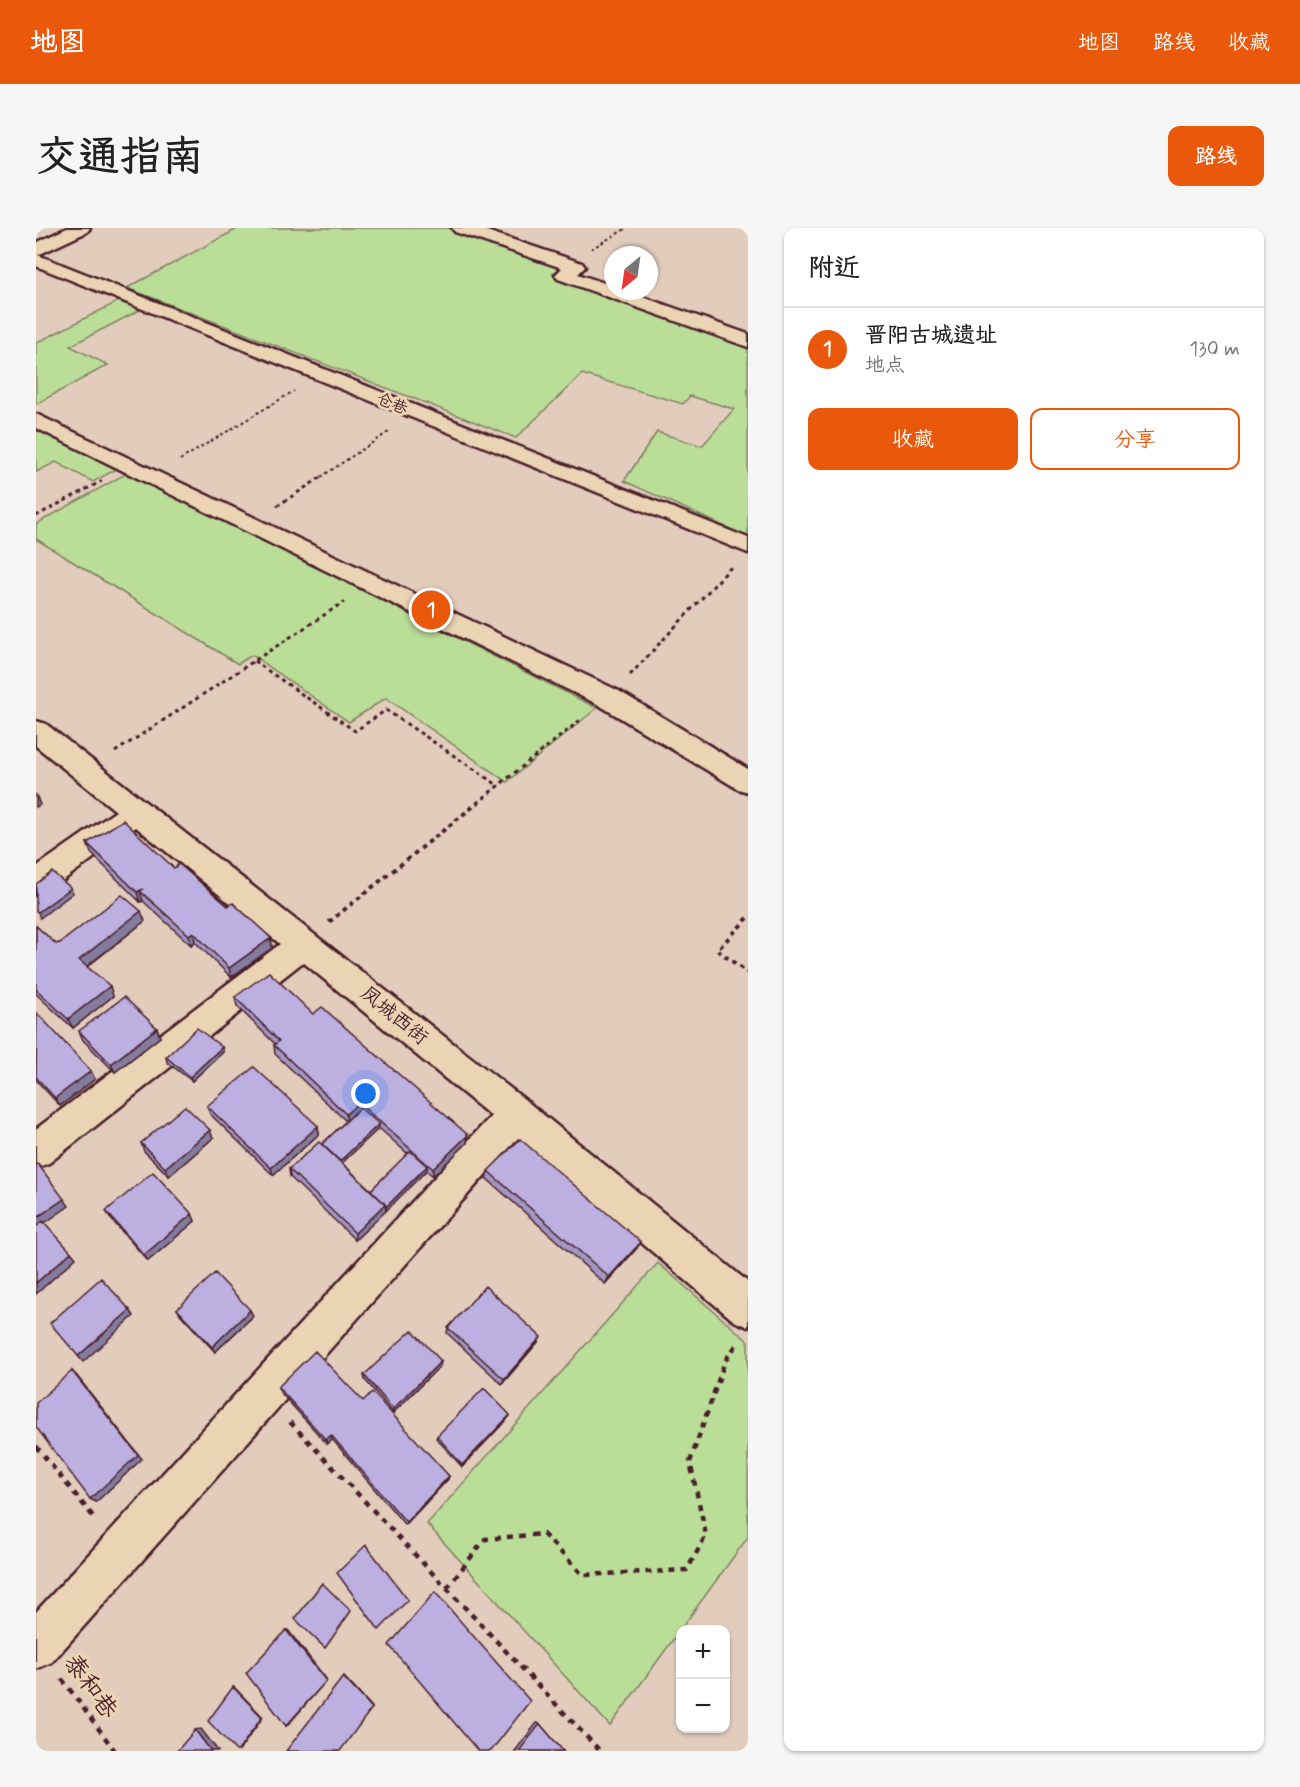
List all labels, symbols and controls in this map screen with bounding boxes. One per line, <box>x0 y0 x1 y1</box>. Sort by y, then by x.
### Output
text: 地图 <box>30 25 86 62</box>
text: 地图 <box>1078 29 1120 57</box>
text: 路线 <box>1153 29 1195 57</box>
text: 收藏 <box>1228 29 1270 57</box>
button: 路线 <box>1168 126 1264 186</box>
text: 交通指南 <box>36 131 204 186</box>
north arrow <box>604 246 658 300</box>
text: 附近 <box>808 252 860 286</box>
text: 晋阳古城遗址 <box>865 322 997 350</box>
text: 1 <box>823 336 832 363</box>
text: 130 m <box>1189 336 1240 363</box>
text: 地点 <box>865 352 905 379</box>
street label: 仓巷 <box>373 388 411 420</box>
button: 收藏 <box>808 408 1018 470</box>
button: 分享 <box>1030 408 1240 470</box>
pin: 1 <box>412 588 450 632</box>
street label: 凤城西街 <box>354 980 434 1052</box>
your location <box>351 1079 380 1108</box>
map controls <box>676 1625 730 1733</box>
button: + <box>676 1625 730 1679</box>
street label: 泰和巷 <box>56 1649 124 1725</box>
button: − <box>676 1679 730 1733</box>

